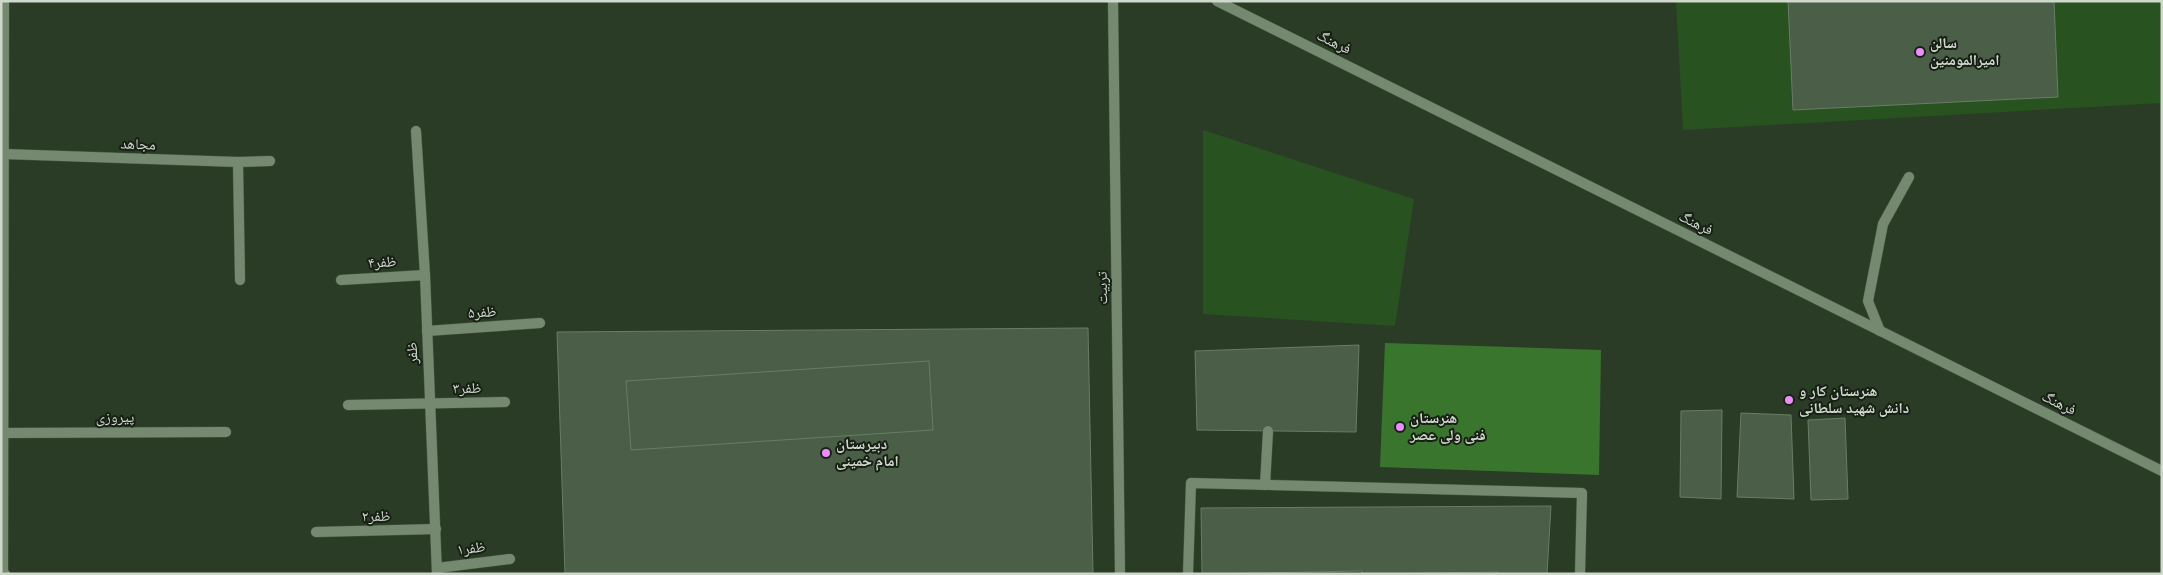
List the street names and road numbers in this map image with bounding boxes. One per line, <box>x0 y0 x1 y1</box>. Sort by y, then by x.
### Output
street label: فرهنگ <box>1314 25 1355 58</box>
street label: مجاهد <box>120 133 156 154</box>
street label: فرهنگ <box>1676 206 1717 239</box>
street label: ظفر۴ <box>367 251 397 272</box>
street label: تربیت <box>1092 271 1111 305</box>
street label: ظفر۵ <box>467 301 497 322</box>
street label: ظفر <box>402 342 421 365</box>
street label: ظفر۳ <box>453 378 482 397</box>
street label: فرهنگ <box>2039 386 2080 419</box>
street label: پیروزی <box>96 407 134 427</box>
street label: ظفر۲ <box>362 506 391 525</box>
street label: ظفر۱ <box>456 536 486 559</box>

